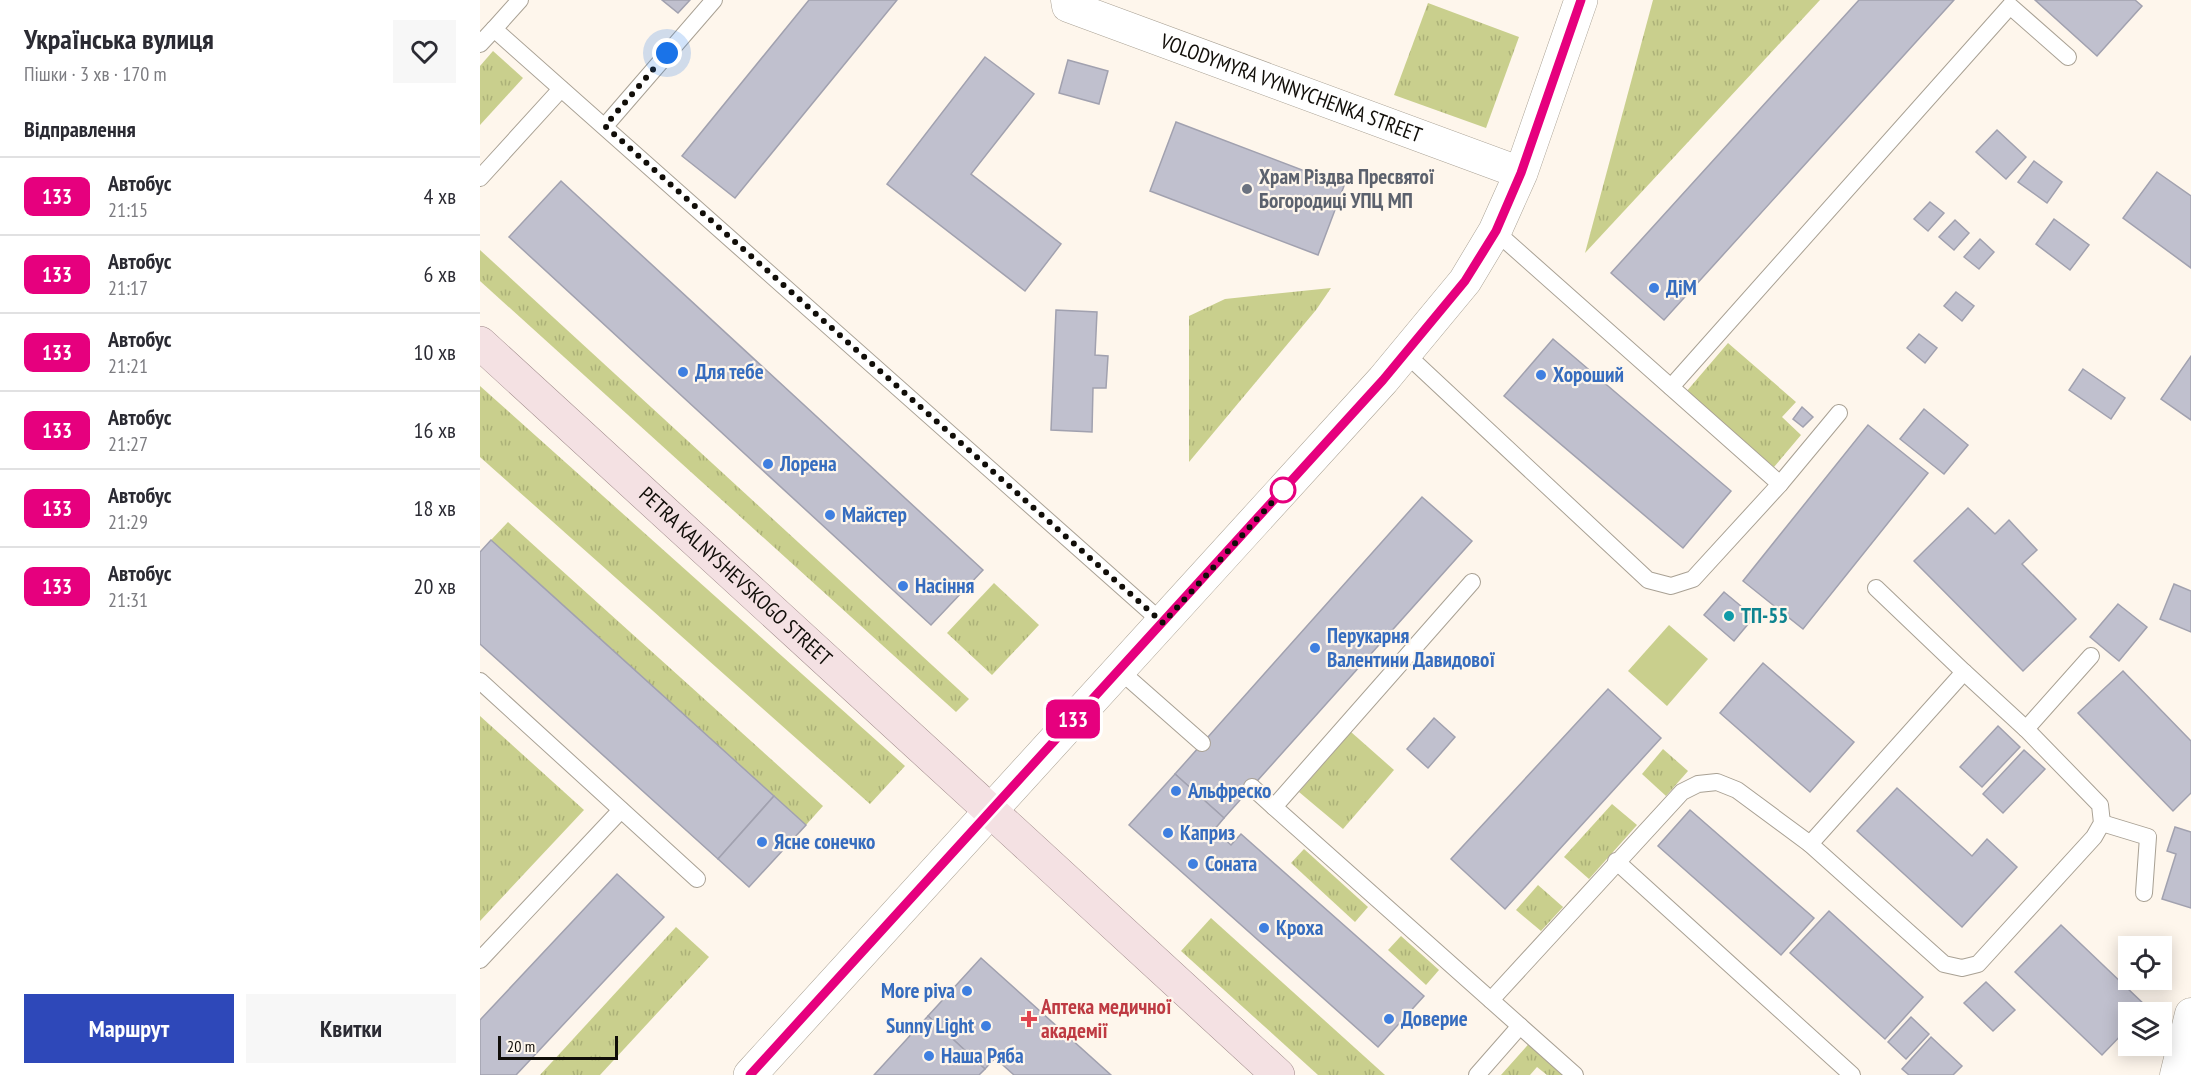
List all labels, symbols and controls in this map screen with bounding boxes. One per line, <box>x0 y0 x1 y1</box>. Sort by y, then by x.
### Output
text: Українська вулиця <box>24 20 214 57</box>
button: heart <box>393 20 456 83</box>
street label: VOLODYMYRA VYNNYCHENKA STREET <box>1156 27 1426 149</box>
your location <box>652 38 682 68</box>
text: Пішки · 3 хв · 170 m <box>24 61 167 87</box>
text: Відправлення <box>24 115 136 143</box>
place label: Храм Різдва Пресвятої Богородиці УПЦ МП <box>1259 163 1435 214</box>
text: Автобус <box>108 169 171 197</box>
text: 4 хв <box>424 182 456 210</box>
marker: Храм Різдва Пресвятої Богородиці УПЦ МП <box>1240 182 1254 196</box>
text: 133 <box>42 183 72 210</box>
text: 21:15 <box>108 197 148 223</box>
text: Автобус <box>108 247 171 275</box>
text: 6 хв <box>424 260 456 288</box>
text: 133 <box>42 261 72 288</box>
place label: ДіМ <box>1666 274 1697 301</box>
text: 21:17 <box>108 275 148 301</box>
marker: ДіМ <box>1647 281 1661 295</box>
text: Автобус <box>108 325 171 353</box>
text: 10 хв <box>414 338 456 366</box>
text: 133 <box>42 339 72 366</box>
text: 21:21 <box>108 353 148 379</box>
place label: Для тебе <box>695 358 764 385</box>
place label: Хороший <box>1553 361 1624 388</box>
marker: Для тебе <box>676 365 690 379</box>
marker: Хороший <box>1534 368 1548 382</box>
text: Автобус <box>108 403 171 431</box>
text: 16 хв <box>414 416 456 444</box>
text: 133 <box>42 417 72 444</box>
text: 21:27 <box>108 431 148 457</box>
place label: Лорена <box>779 450 837 477</box>
marker: Лорена <box>761 457 775 471</box>
unlabelled marker <box>1270 477 1296 503</box>
text: Автобус <box>108 481 171 509</box>
street label: PETRA KALNYSHEVSKOGO STREET <box>634 481 838 672</box>
text: 18 хв <box>414 494 456 522</box>
text: 133 <box>42 495 72 522</box>
place label: Майстер <box>842 501 907 528</box>
marker: Майстер <box>823 508 837 522</box>
text: 21:29 <box>108 509 148 535</box>
text: Автобус <box>108 559 171 587</box>
text: 20 хв <box>414 572 456 600</box>
place label: Насіння <box>915 572 974 599</box>
text: 133 <box>42 573 72 600</box>
marker: Насіння <box>896 579 910 593</box>
text: 21:31 <box>108 587 148 613</box>
place label: ТП-55 <box>1741 602 1788 629</box>
marker: ТП-55 <box>1722 609 1736 623</box>
place label: Перукарня Валентини Давидової <box>1327 622 1495 673</box>
marker: Перукарня Валентини Давидової <box>1308 641 1322 655</box>
line badge: 133 <box>1038 700 1108 738</box>
text: 133 <box>1058 706 1088 733</box>
place label: Альфреско <box>1187 777 1271 804</box>
marker: Альфреско <box>1169 784 1183 798</box>
place label: Каприз <box>1180 819 1235 846</box>
marker: Каприз <box>1161 826 1175 840</box>
place label: Ясне сонечко <box>774 828 875 855</box>
marker: Ясне сонечко <box>755 835 769 849</box>
place label: Соната <box>1205 850 1258 877</box>
marker: Соната <box>1186 857 1200 871</box>
place label: Кроха <box>1276 914 1324 941</box>
marker: Кроха <box>1257 921 1271 935</box>
map controls <box>2118 936 2172 1056</box>
button: locate <box>2118 936 2172 990</box>
place label: More piva <box>881 977 955 1004</box>
marker: More piva <box>960 984 974 998</box>
place label: Аптека медичної академії <box>1040 993 1172 1044</box>
button: Маршрут <box>24 994 234 1063</box>
button: Квитки <box>246 994 456 1063</box>
button: layers <box>2118 1002 2172 1056</box>
place label: Доверие <box>1401 1005 1468 1032</box>
place label: Sunny Light <box>886 1012 974 1039</box>
marker: Аптека медичної академії <box>1022 1012 1036 1026</box>
marker: Доверие <box>1382 1012 1396 1026</box>
marker: Sunny Light <box>979 1019 993 1033</box>
scale bar <box>498 1033 618 1060</box>
text: 20 m <box>507 1036 535 1056</box>
place label: Наша Ряба <box>941 1042 1024 1069</box>
marker: Наша Ряба <box>922 1049 936 1063</box>

